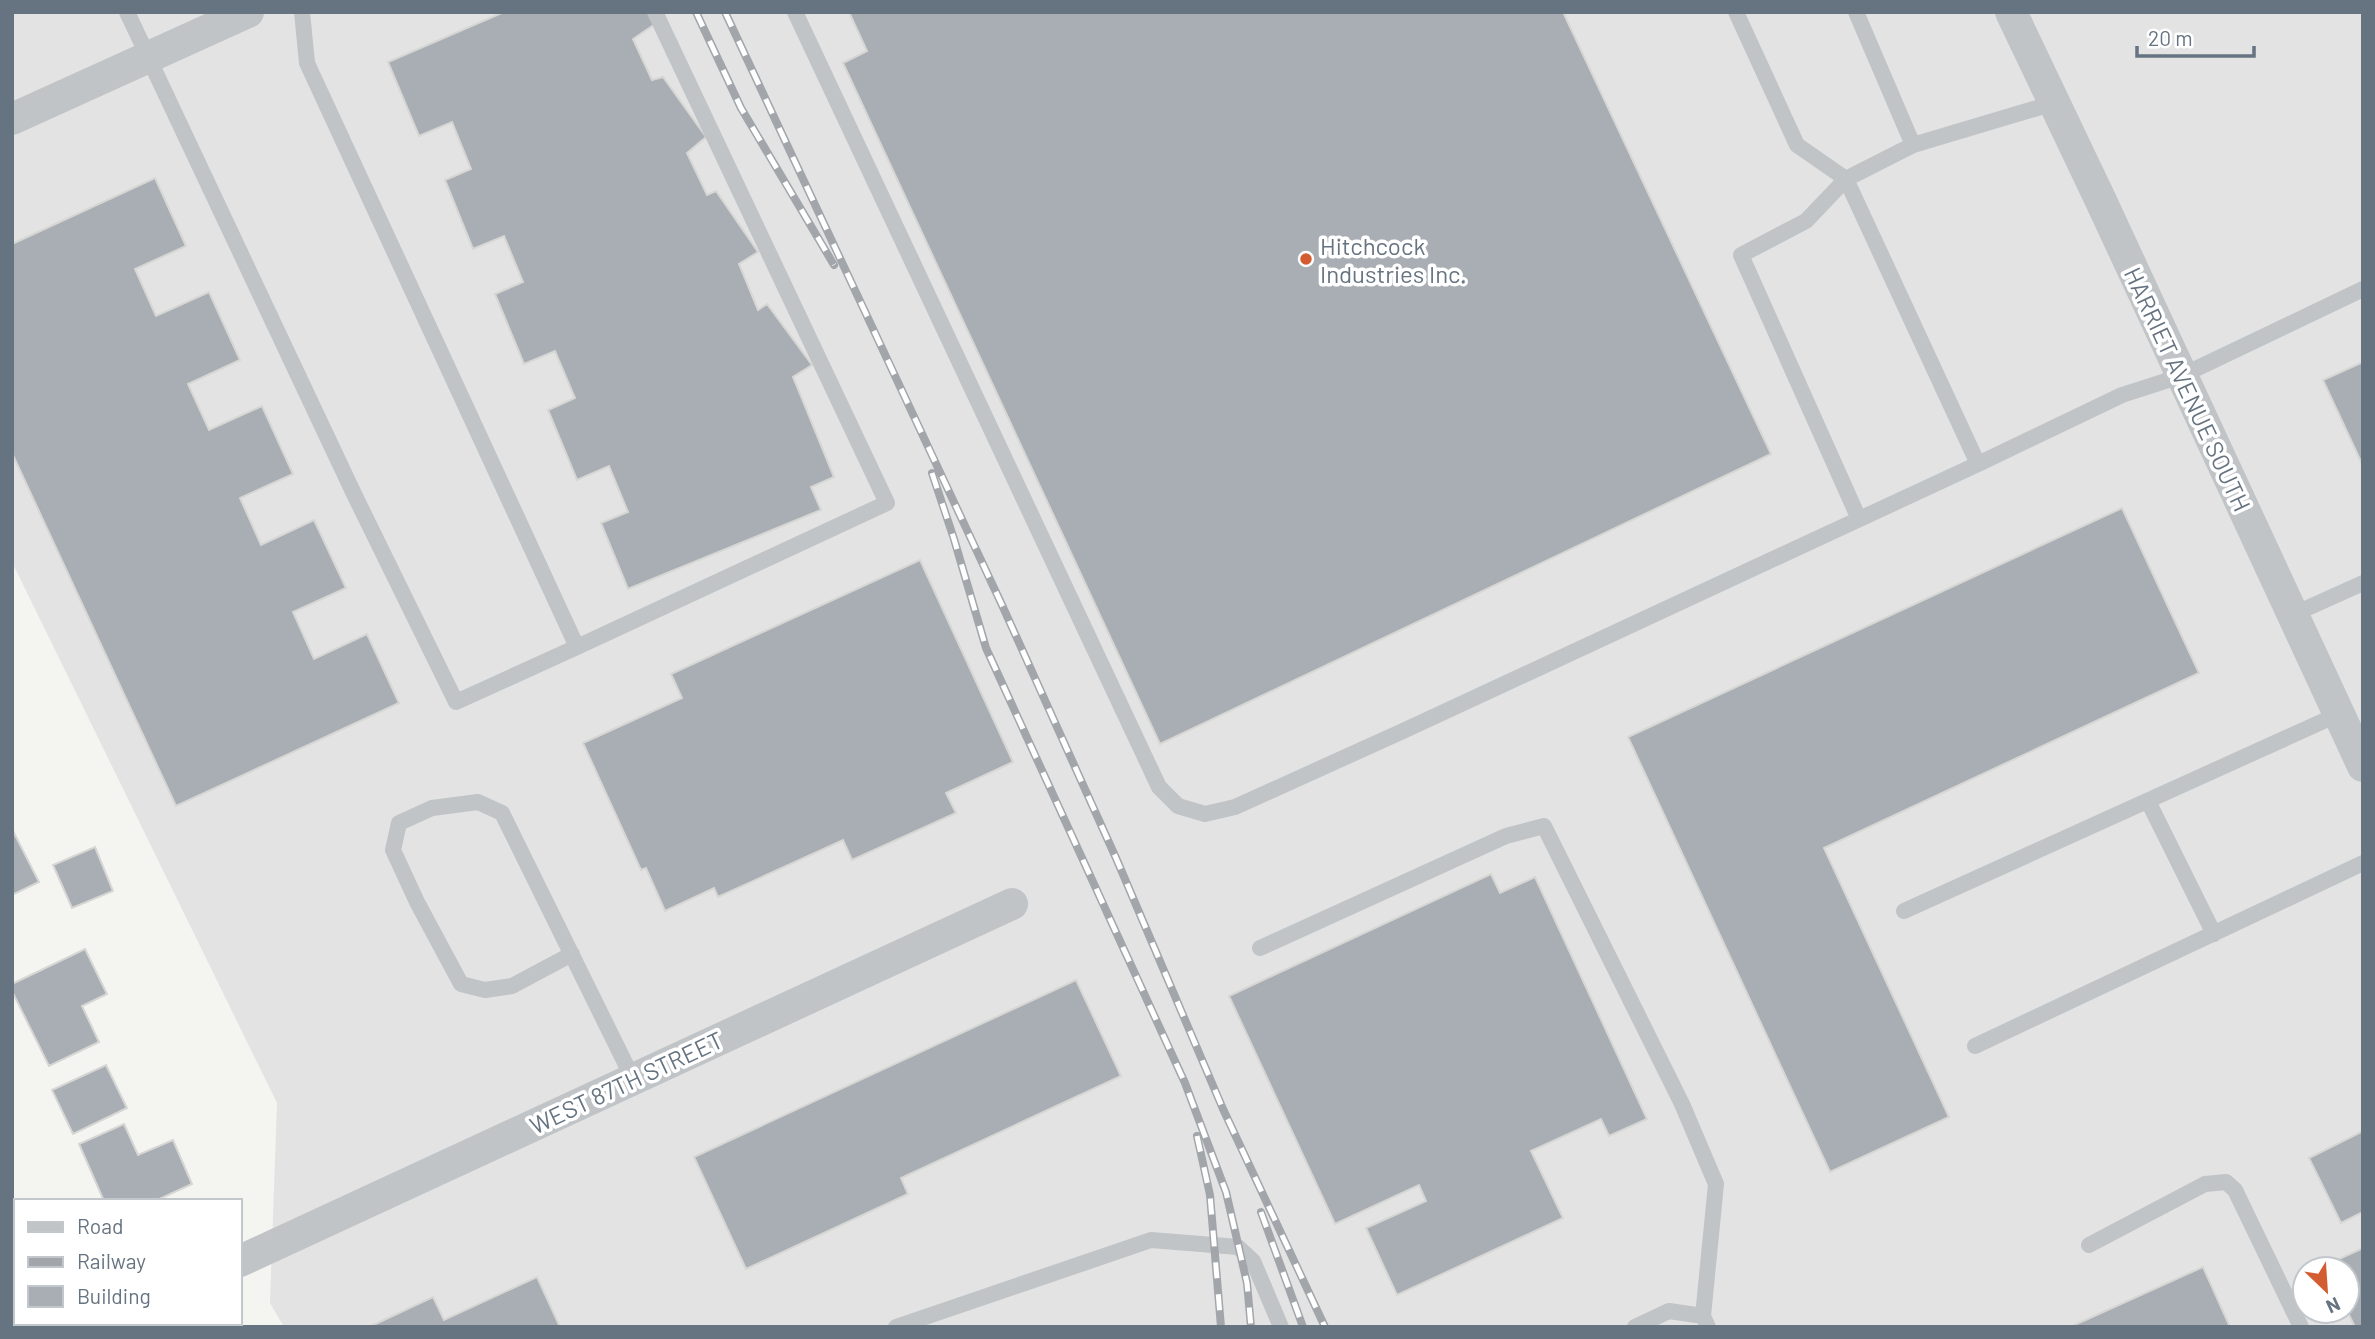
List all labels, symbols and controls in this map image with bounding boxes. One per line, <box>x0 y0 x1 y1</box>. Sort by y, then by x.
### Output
scale bar <box>2137 14 2254 58</box>
text: 20 m <box>2148 25 2193 50</box>
place label: Hitchcock Industries Inc. <box>1320 231 1466 288</box>
marker: Hitchcock Industries Inc. <box>1298 251 1314 267</box>
street label: HARRIET AVENUE SOUTH <box>2119 262 2257 516</box>
street label: WEST 87TH STREET <box>525 1025 727 1139</box>
legend <box>14 1199 242 1325</box>
text: Road <box>77 1213 123 1238</box>
text: Railway <box>77 1248 146 1273</box>
north arrow <box>2291 1255 2361 1325</box>
text: Building <box>77 1283 151 1308</box>
text: N <box>2323 1293 2344 1319</box>

